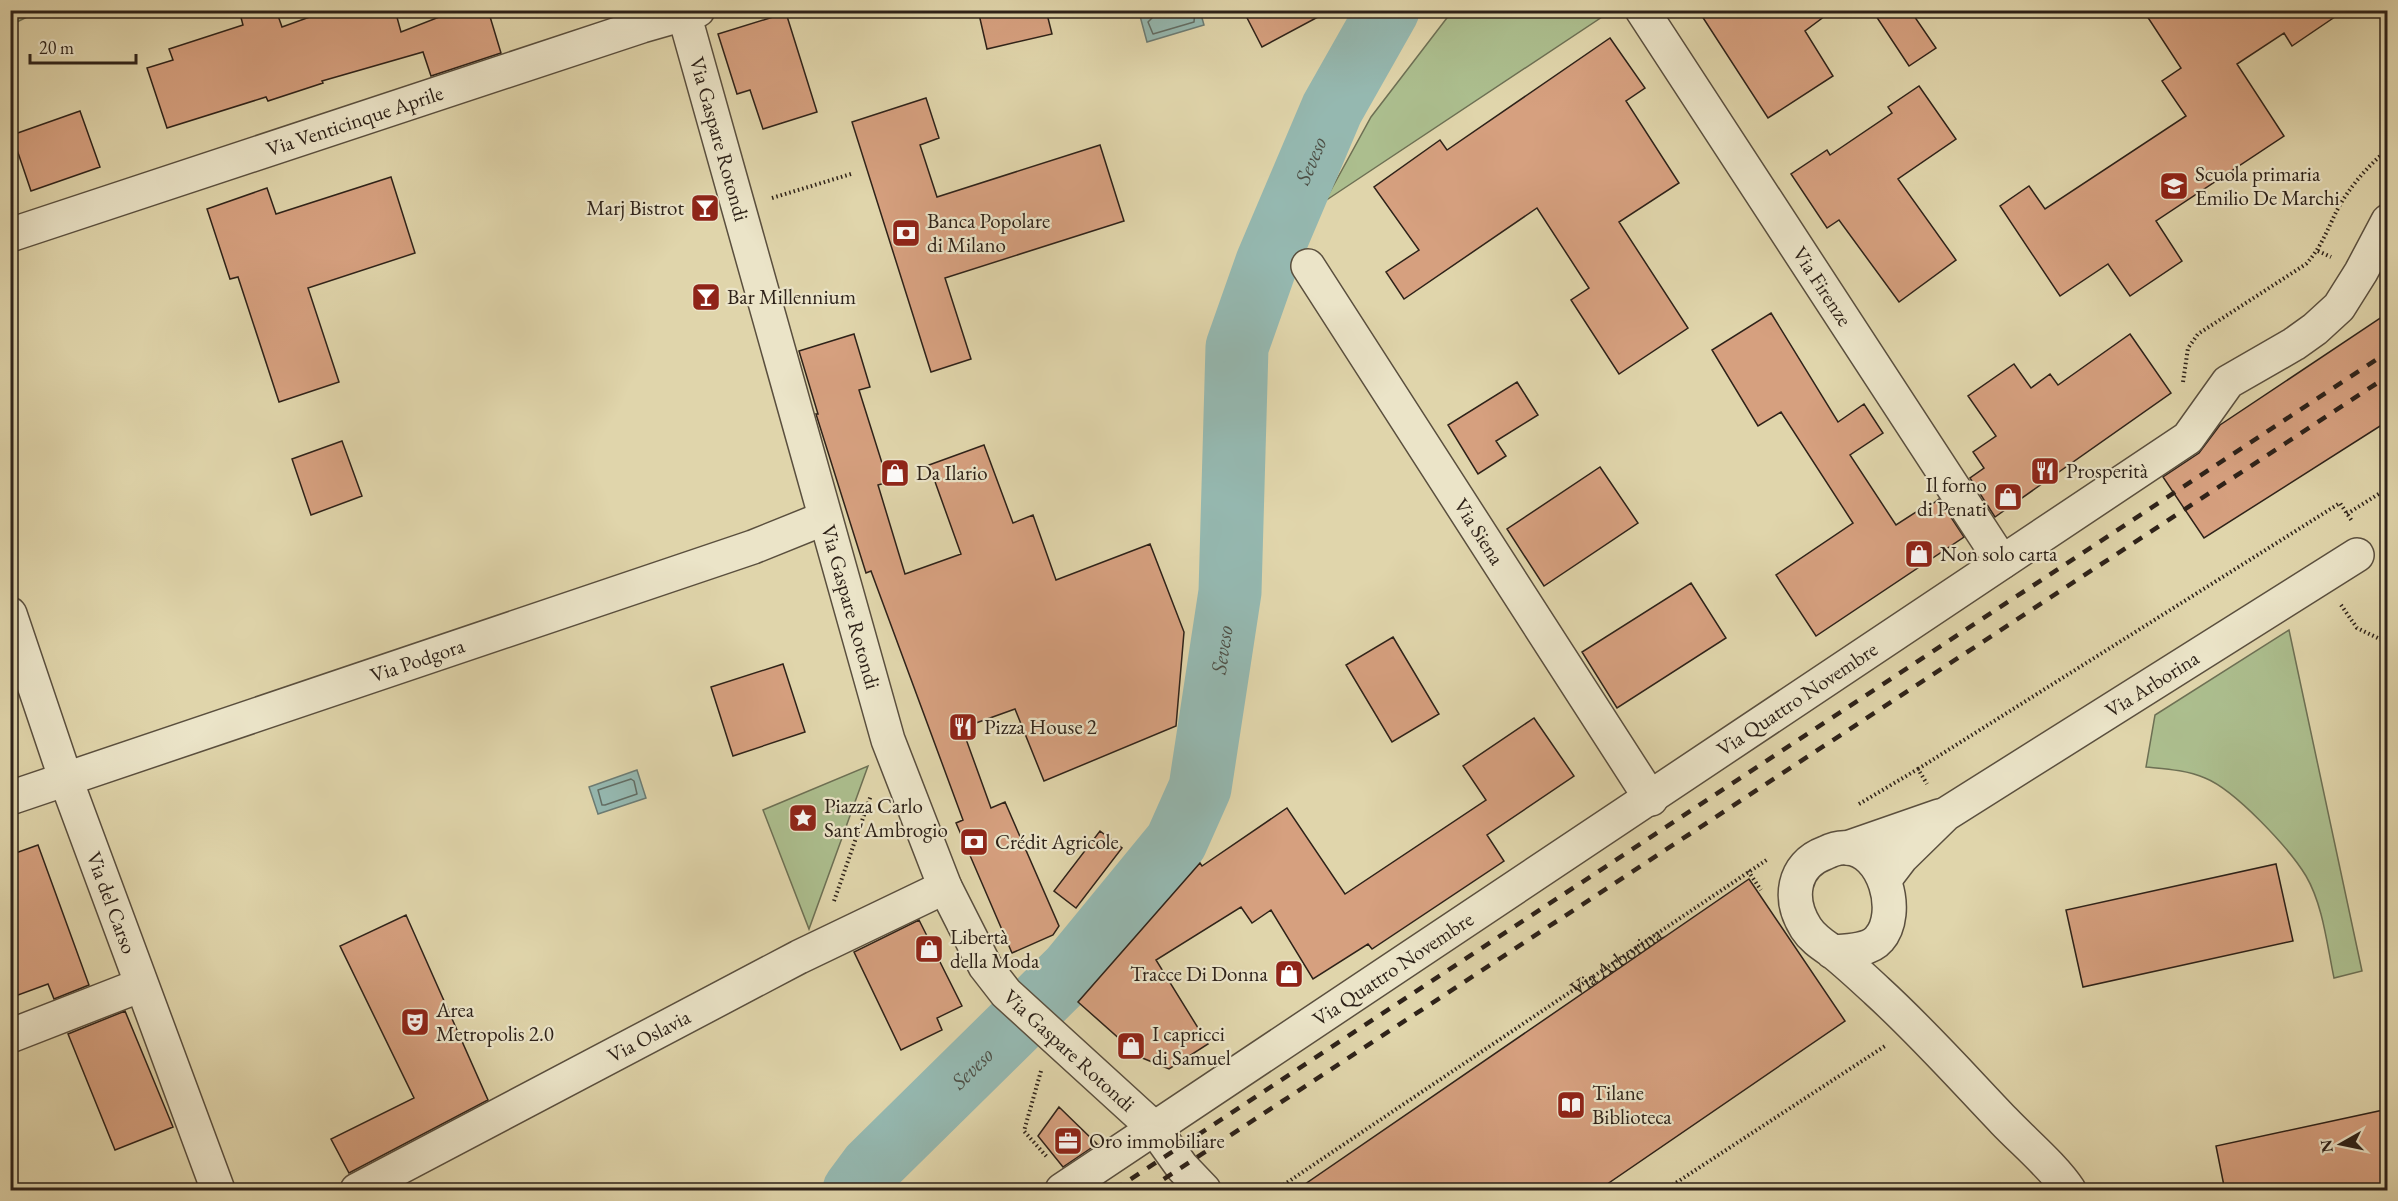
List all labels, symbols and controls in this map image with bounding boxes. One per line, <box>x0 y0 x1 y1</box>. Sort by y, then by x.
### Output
scale bar <box>30 27 136 65</box>
text: 20 m <box>39 36 74 59</box>
street label: Via Gaspare Rotondi <box>684 54 756 224</box>
street label: Via Venticinque Aprile <box>263 79 446 162</box>
water label: Seveso <box>1287 132 1334 190</box>
place label: Scuola primaria Emilio De Marchi <box>2195 160 2340 211</box>
school or university icon: Scuola primaria Emilio De Marchi <box>2158 170 2190 202</box>
bar icon: Marj Bistrot <box>689 192 721 224</box>
place label: Marj Bistrot <box>586 194 684 221</box>
place label: Banca Popolare di Milano <box>927 207 1050 258</box>
bank icon: Banca Popolare di Milano <box>890 217 922 249</box>
street label: Via Firenze <box>1787 241 1859 331</box>
bar icon: Bar Millennium <box>690 281 722 313</box>
place label: Bar Millennium <box>727 283 856 310</box>
restaurant icon: Prosperità <box>2029 455 2061 487</box>
shop icon: Da Ilario <box>879 457 911 489</box>
place label: Prosperità <box>2066 457 2149 484</box>
place label: Da Ilario <box>916 459 988 486</box>
place label: Il forno di Penati <box>1917 471 1987 522</box>
shop icon: Il forno di Penati <box>1992 481 2024 513</box>
street label: Via Siena <box>1448 493 1511 570</box>
street label: Via Gaspare Rotondi <box>815 522 887 692</box>
shop icon: Non solo carta <box>1903 538 1935 570</box>
place label: Non solo carta <box>1940 540 2058 567</box>
water label: Seveso <box>1204 623 1240 677</box>
street label: Via Podgora <box>366 631 469 688</box>
street label: Via Quattro Novembre <box>1711 635 1882 762</box>
street label: Via Arborina <box>2100 644 2204 723</box>
restaurant icon: Pizza House 2 <box>947 711 979 743</box>
place label: Pizza House 2 <box>984 713 1097 740</box>
place label: Piazza Carlo Sant'Ambrogio <box>824 792 948 843</box>
place icon: Piazza Carlo Sant'Ambrogio <box>787 802 819 834</box>
bank icon: Crédit Agricole <box>958 826 990 858</box>
place label: Crédit Agricole <box>995 828 1119 855</box>
street label: Via del Carso <box>81 848 143 957</box>
street label: Via Quattro Novembre <box>1307 905 1478 1032</box>
street label: Via Arborina <box>1564 920 1668 1001</box>
place label: Libertà della Moda <box>950 923 1040 974</box>
shop icon: Libertà della Moda <box>913 933 945 965</box>
shop icon: Tracce Di Donna <box>1273 958 1305 990</box>
place label: Tracce Di Donna <box>1130 960 1269 987</box>
street label: Via Gaspare Rotondi <box>998 983 1141 1117</box>
place label: Area Metropolis 2.0 <box>435 996 554 1047</box>
street label: Via Oslavia <box>603 1002 695 1069</box>
theatre icon: Area Metropolis 2.0 <box>399 1006 431 1038</box>
place label: I capricci di Samuel <box>1152 1020 1231 1071</box>
shop icon: I capricci di Samuel <box>1115 1030 1147 1062</box>
water label: Seveso <box>944 1041 1000 1096</box>
place label: Tilane Biblioteca <box>1592 1079 1672 1130</box>
library icon: Tilane Biblioteca <box>1555 1089 1587 1121</box>
north arrow <box>2311 1114 2371 1174</box>
office icon: Oro immobiliare <box>1052 1125 1084 1157</box>
place label: Oro immobiliare <box>1089 1127 1225 1154</box>
text: N <box>2315 1138 2338 1154</box>

